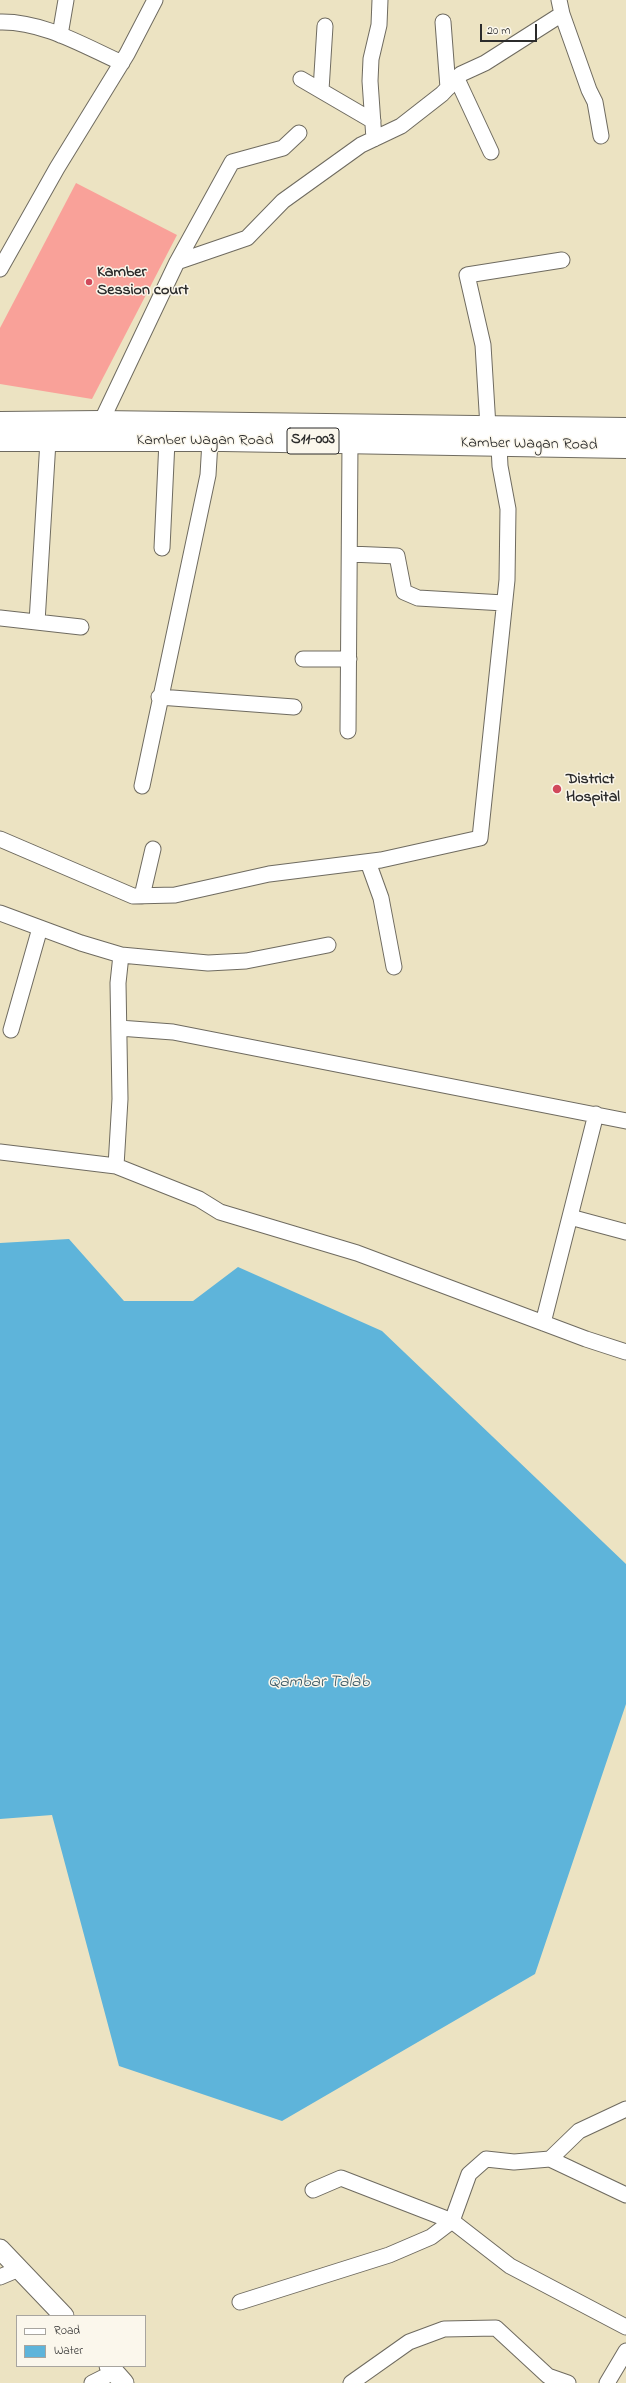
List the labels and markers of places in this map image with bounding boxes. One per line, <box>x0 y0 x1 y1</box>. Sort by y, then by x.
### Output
place label: Kamber Session court <box>97 263 189 301</box>
marker: Kamber Session court <box>84 277 94 287</box>
place label: District Hospital <box>566 770 620 808</box>
marker: District Hospital <box>551 783 563 795</box>

